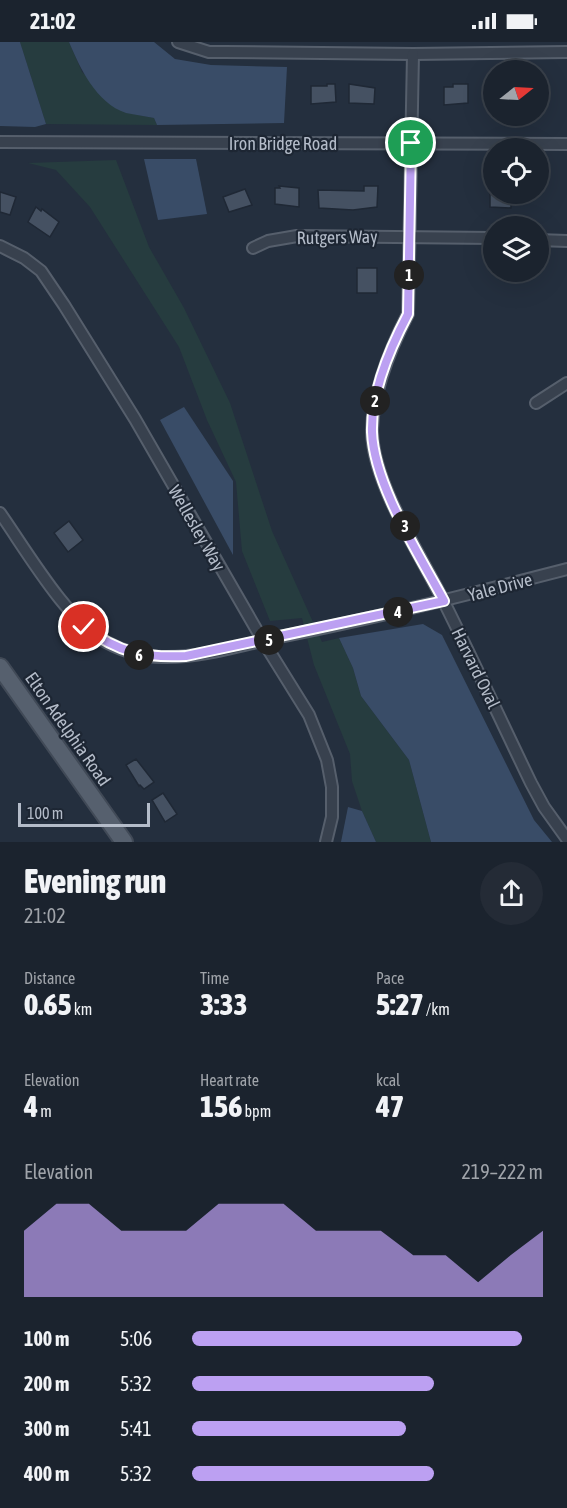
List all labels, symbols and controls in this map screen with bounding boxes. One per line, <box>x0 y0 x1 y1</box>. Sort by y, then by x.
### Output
text: 21:02 <box>30 8 76 34</box>
north arrow <box>483 60 549 126</box>
map controls <box>483 60 549 282</box>
pin <box>385 117 436 168</box>
icon: arrive <box>394 126 427 159</box>
street label: Iron Bridge Road <box>229 133 337 154</box>
button: locate <box>483 138 549 204</box>
button: layers <box>483 216 549 282</box>
street label: Rutgers Way <box>296 226 378 248</box>
pin: 1 <box>394 260 424 290</box>
text: 1 <box>405 266 413 284</box>
pin: 2 <box>360 386 390 416</box>
text: 2 <box>371 392 379 410</box>
street label: Wellesley Way <box>164 481 230 575</box>
pin: 3 <box>390 511 420 541</box>
text: 3 <box>401 517 409 535</box>
street label: Yale Drive <box>466 568 534 606</box>
pin: 4 <box>383 597 413 627</box>
pin <box>58 601 109 652</box>
text: 4 <box>394 603 402 621</box>
icon: check <box>67 610 100 643</box>
street label: Harvard Oval <box>448 624 505 712</box>
pin: 5 <box>254 625 284 655</box>
text: 5 <box>265 631 273 649</box>
pin: 6 <box>124 640 154 670</box>
text: 6 <box>135 646 143 664</box>
street label: Elton Adelphia Road <box>21 668 115 790</box>
scale bar <box>18 800 150 828</box>
text: 100 m <box>27 804 63 822</box>
text: Evening run <box>24 862 166 900</box>
button: share <box>480 862 543 925</box>
text: 21:02 <box>24 904 66 927</box>
text: Distance <box>24 969 75 987</box>
text: Time <box>200 969 229 987</box>
text: Pace <box>376 969 404 987</box>
text: 0.65 <box>24 987 72 1021</box>
text: 3:33 <box>200 987 248 1021</box>
text: 5:27 <box>376 987 424 1021</box>
text: km <box>72 1000 92 1018</box>
text: /km <box>424 1000 450 1018</box>
text: Elevation <box>24 1071 79 1089</box>
text: Heart rate <box>200 1071 259 1089</box>
text: kcal <box>376 1071 400 1089</box>
text: 4 <box>24 1089 38 1123</box>
text: 156 <box>200 1089 242 1123</box>
text: 47 <box>376 1089 404 1123</box>
text: m <box>38 1102 52 1120</box>
text: bpm <box>242 1102 271 1120</box>
text: Elevation <box>24 1160 93 1183</box>
text: 219–222 m <box>461 1160 543 1183</box>
text: 100 m <box>24 1327 69 1350</box>
text: 5:06 <box>120 1327 152 1350</box>
text: 200 m <box>24 1372 69 1395</box>
text: 5:32 <box>120 1372 152 1395</box>
text: 300 m <box>24 1417 69 1440</box>
text: 5:41 <box>120 1417 152 1440</box>
text: 400 m <box>24 1462 69 1485</box>
text: 5:32 <box>120 1462 152 1485</box>

